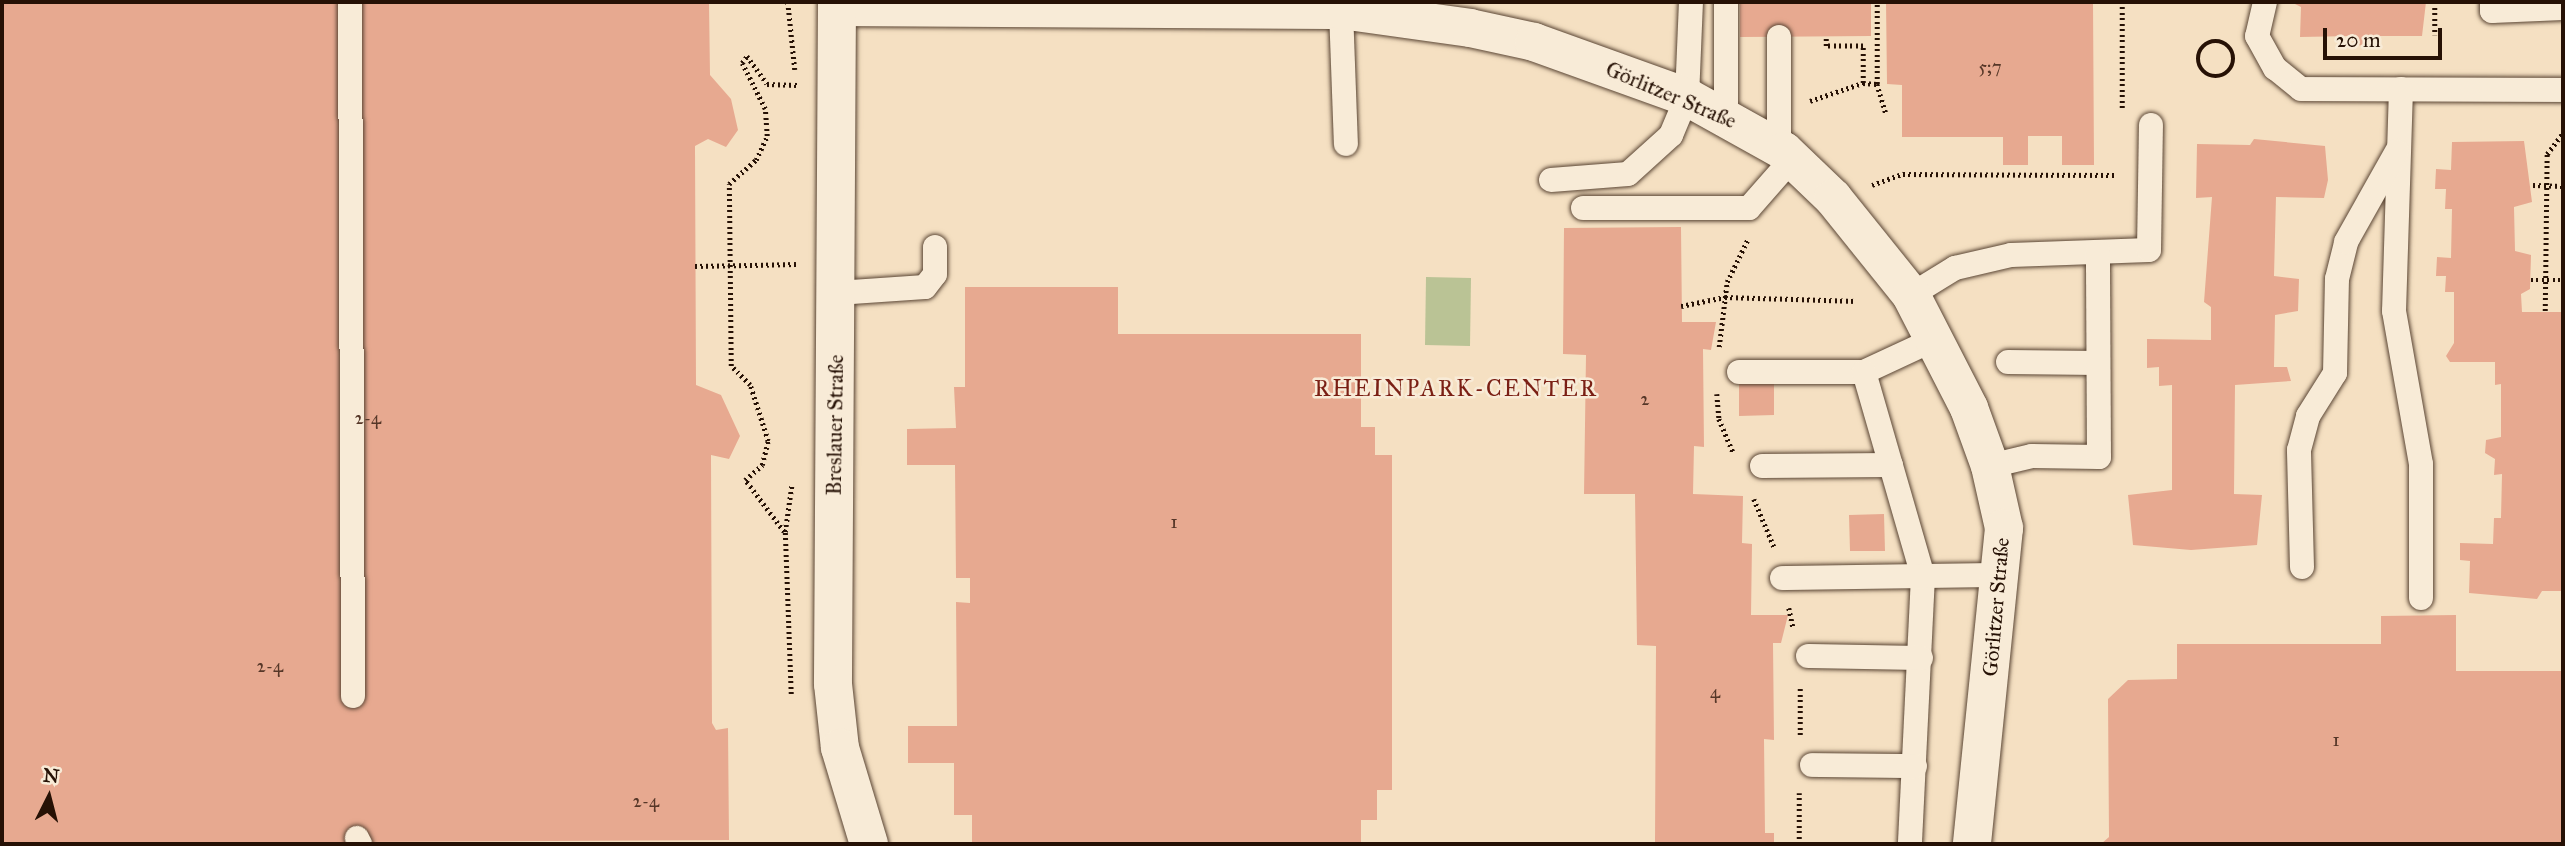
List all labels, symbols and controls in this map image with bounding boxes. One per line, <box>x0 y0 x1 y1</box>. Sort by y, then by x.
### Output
scale bar <box>2327 14 2446 58</box>
text: 20 m <box>2336 27 2381 53</box>
street label: Görlitzer Straße <box>1602 56 1740 134</box>
house number: 5;7 <box>1978 56 2002 78</box>
street label: Breslauer Straße <box>821 354 849 496</box>
district label: RHEINPARK-CENTER <box>1316 374 1596 402</box>
house number: 2 <box>1641 388 1649 410</box>
house number: 2-4 <box>355 407 381 429</box>
house number: 1 <box>1170 511 1178 533</box>
street label: Görlitzer Straße <box>1977 537 2015 677</box>
house number: 2-4 <box>257 655 283 677</box>
house number: 4 <box>1710 681 1720 703</box>
house number: 1 <box>2332 729 2340 751</box>
north arrow <box>14 762 84 832</box>
text: N <box>42 763 60 788</box>
house number: 2-4 <box>633 790 659 812</box>

